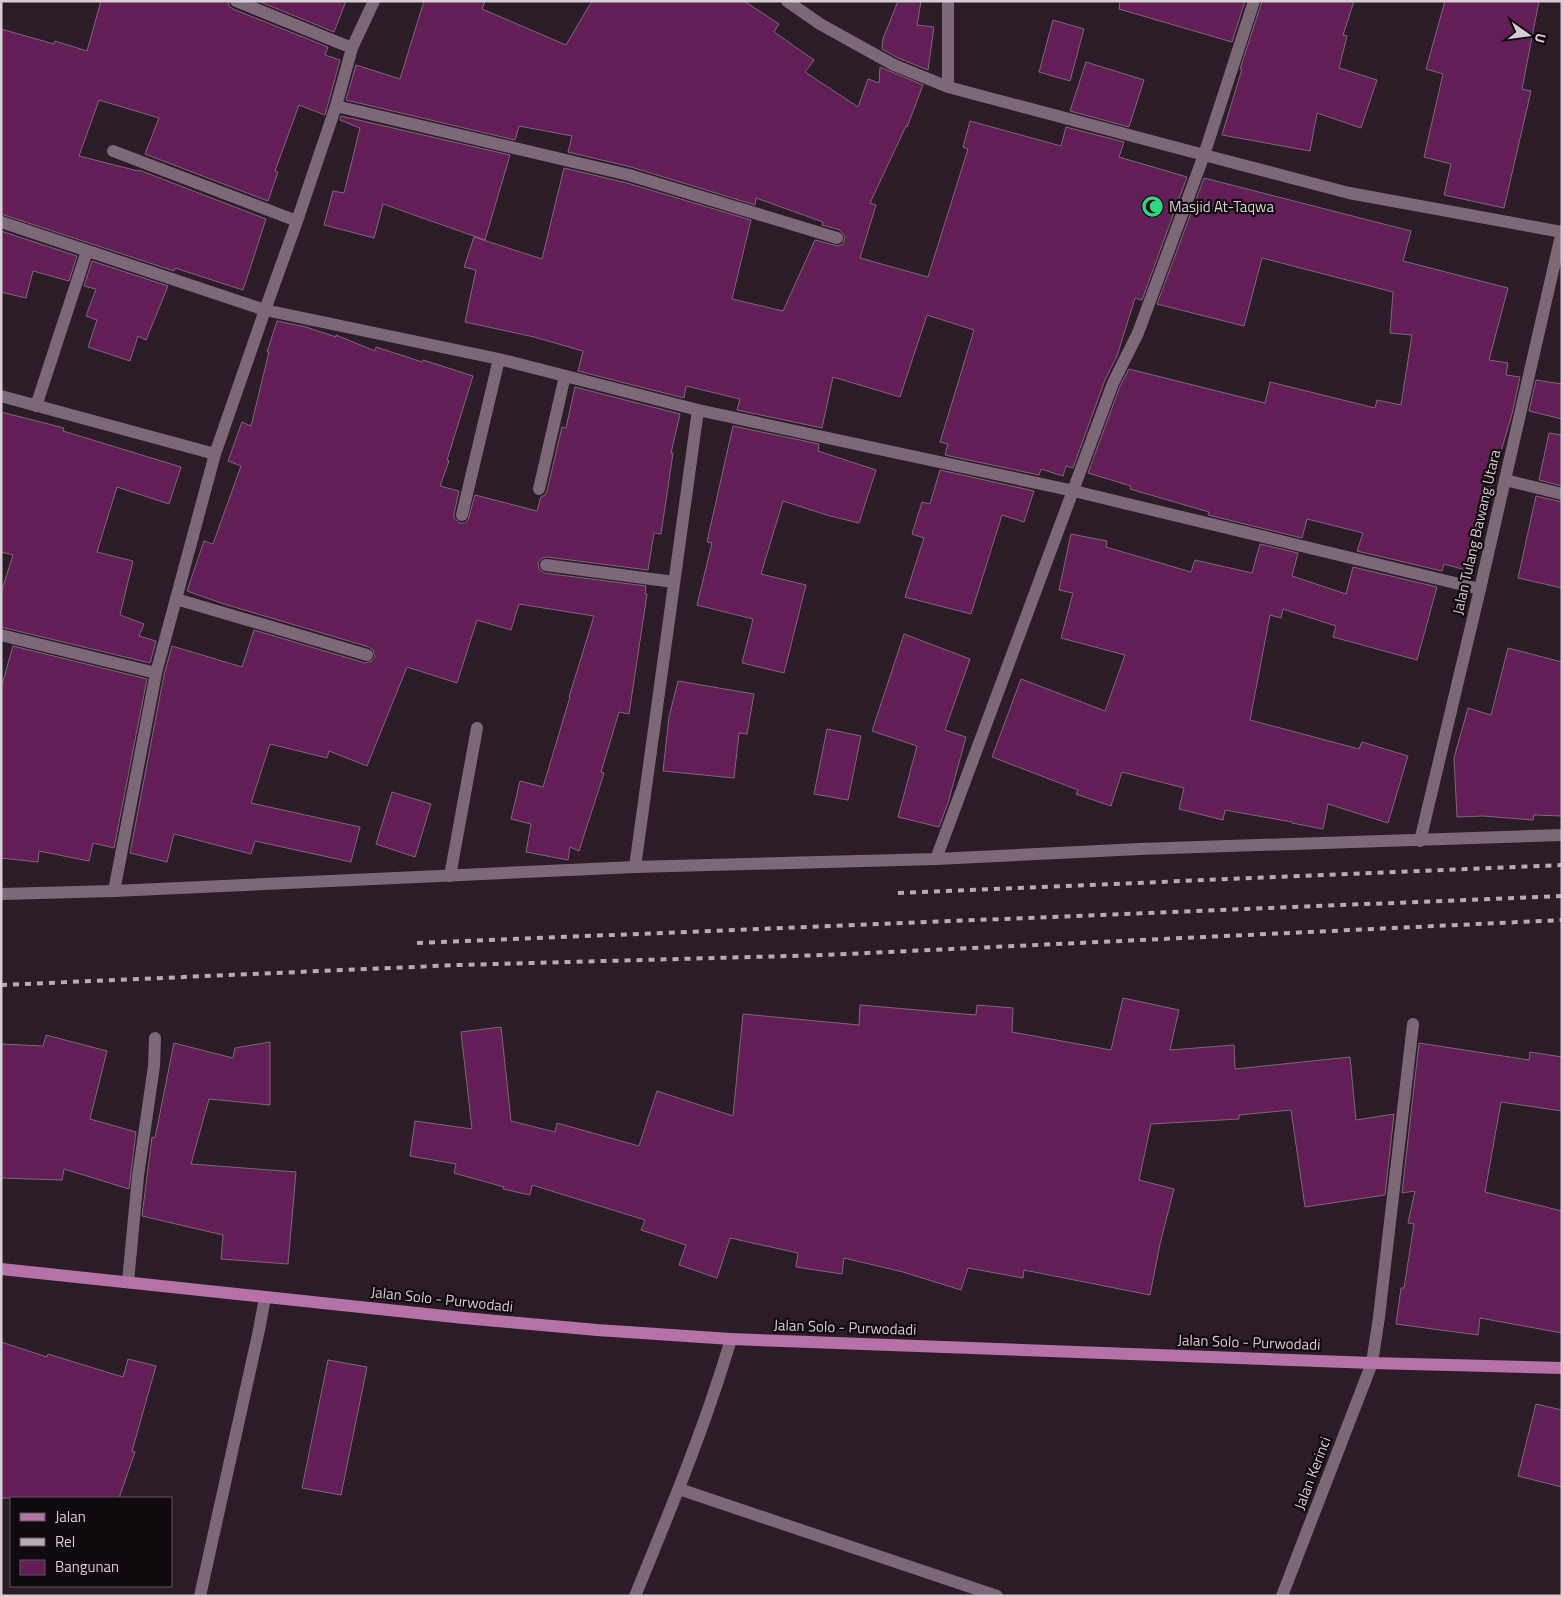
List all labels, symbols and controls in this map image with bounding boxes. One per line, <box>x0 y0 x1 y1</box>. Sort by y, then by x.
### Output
north arrow <box>1503 10 1553 60</box>
text: U <box>1530 31 1552 45</box>
mosque icon: Masjid At-Taqwa <box>1141 194 1165 218</box>
place label: Masjid At-Taqwa <box>1169 195 1274 218</box>
street label: Jalan Tulang Bawang Utara <box>1446 447 1506 617</box>
street label: Jalan Solo - Purwodadi <box>370 1280 514 1318</box>
street label: Jalan Solo - Purwodadi <box>773 1313 917 1341</box>
street label: Jalan Solo - Purwodadi <box>1177 1328 1321 1356</box>
street label: Jalan Kerinci <box>1288 1433 1336 1513</box>
legend <box>10 1497 172 1587</box>
text: Jalan <box>55 1505 86 1528</box>
text: Rel <box>55 1530 75 1553</box>
text: Bangunan <box>55 1555 119 1578</box>

